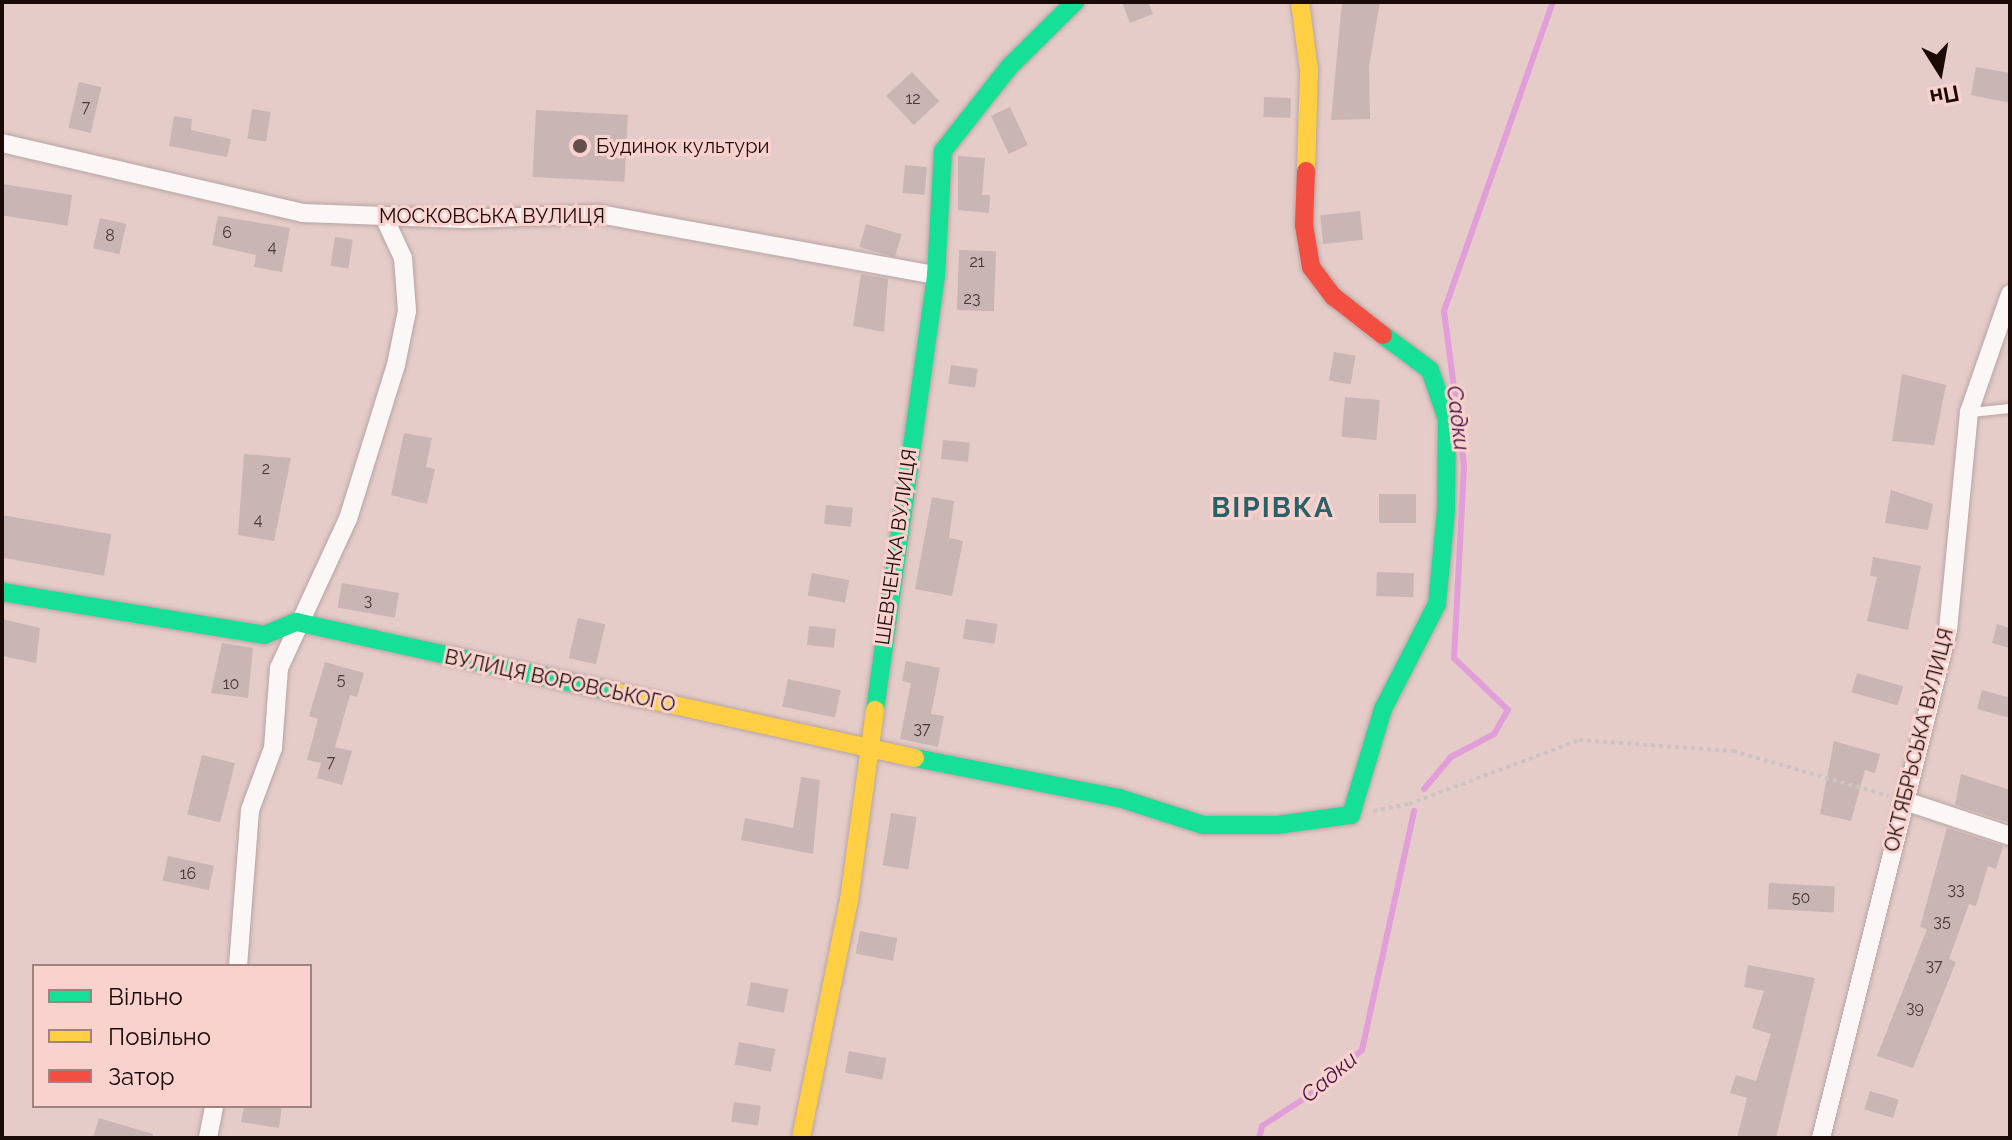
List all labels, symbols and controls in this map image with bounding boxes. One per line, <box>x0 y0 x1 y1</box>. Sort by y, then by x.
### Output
north arrow <box>1900 32 1980 112</box>
text: Пн <box>1928 80 1961 111</box>
house number: 12 <box>905 89 921 109</box>
house number: 7 <box>82 97 90 117</box>
place label: Будинок культури <box>596 134 769 158</box>
marker: Будинок культури <box>571 137 589 155</box>
street label: МОСКОВСЬКА ВУЛИЦЯ <box>379 204 605 228</box>
house number: 6 <box>222 223 232 243</box>
house number: 8 <box>105 226 115 246</box>
house number: 4 <box>268 237 276 257</box>
house number: 21 <box>969 252 985 272</box>
house number: 23 <box>964 289 980 309</box>
water label: Садки <box>1441 384 1475 452</box>
street label: ШЕВЧЕНКА ВУЛИЦЯ <box>870 447 922 647</box>
house number: 2 <box>262 459 270 479</box>
district label: ВІРІВКА <box>1211 491 1335 525</box>
house number: 4 <box>254 510 262 530</box>
house number: 3 <box>364 591 372 611</box>
street label: ОКТЯБРЬСЬКА ВУЛИЦЯ <box>1880 625 1958 855</box>
street label: ВУЛИЦЯ ВОРОВСЬКОГО <box>442 645 678 717</box>
house number: 5 <box>337 670 345 690</box>
house number: 10 <box>223 674 239 694</box>
house number: 37 <box>913 719 931 739</box>
house number: 7 <box>327 752 335 772</box>
house number: 16 <box>180 864 196 884</box>
house number: 33 <box>1947 880 1965 900</box>
house number: 50 <box>1792 888 1810 908</box>
house number: 35 <box>1933 912 1951 932</box>
house number: 37 <box>1925 956 1943 976</box>
legend <box>32 964 312 1108</box>
text: Вільно <box>108 982 183 1011</box>
house number: 39 <box>1906 998 1924 1018</box>
text: Повільно <box>108 1022 211 1051</box>
water label: Садки <box>1295 1046 1363 1108</box>
text: Затор <box>108 1062 175 1091</box>

